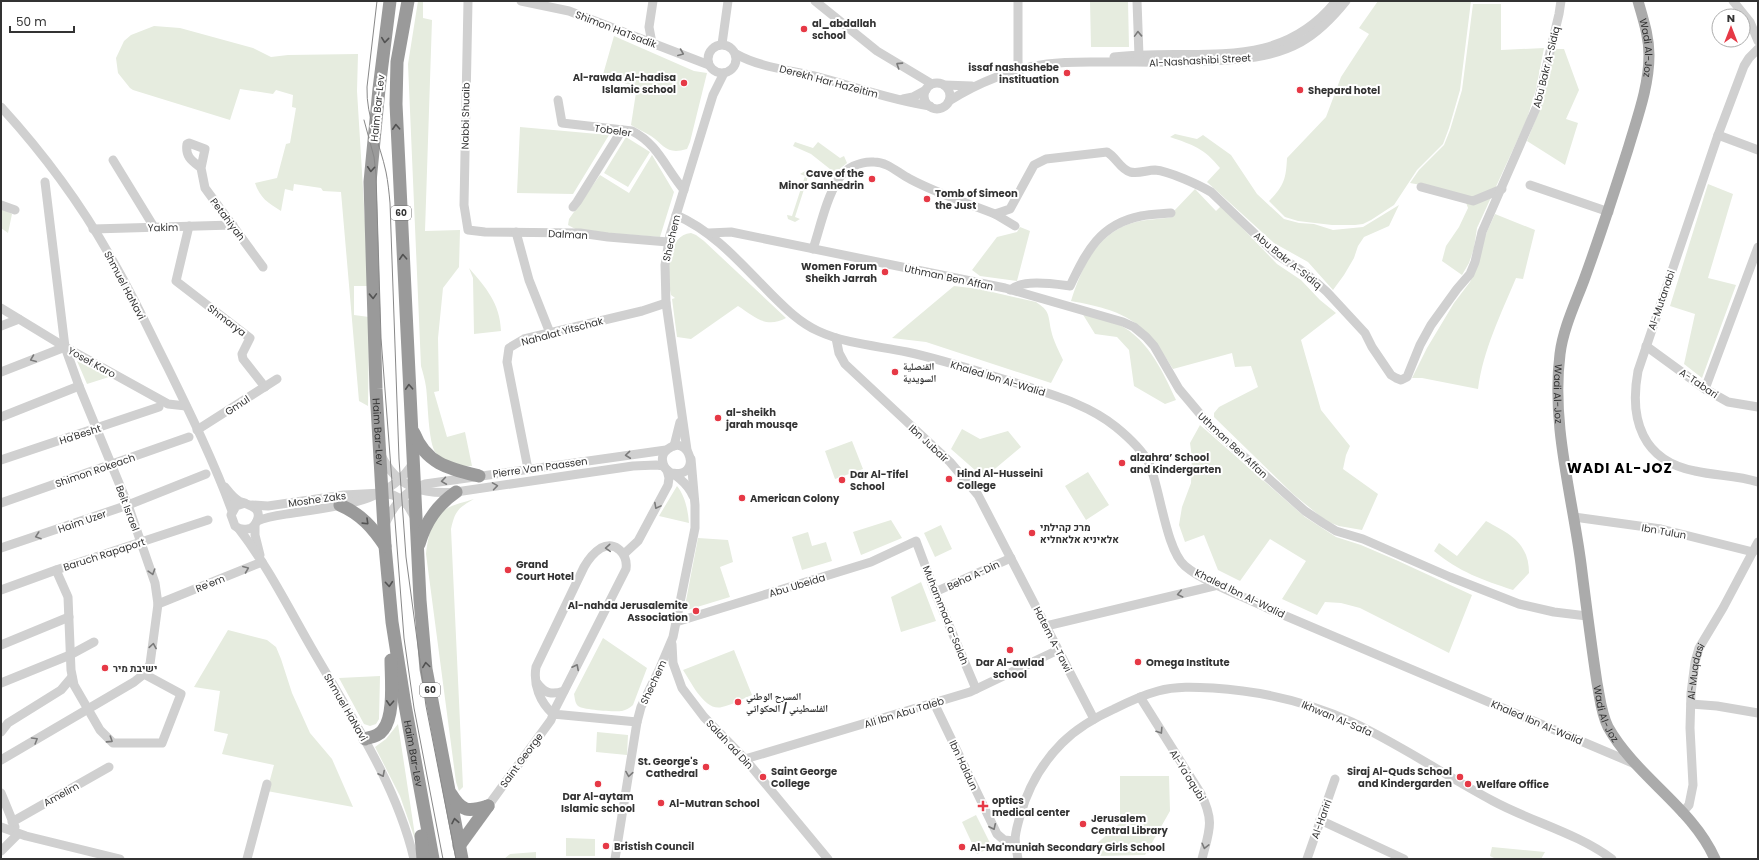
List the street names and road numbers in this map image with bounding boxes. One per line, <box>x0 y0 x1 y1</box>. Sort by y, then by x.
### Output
street label: Shimon HaTsadik <box>573 7 659 52</box>
street label: Wadi Al-Joz <box>1635 17 1656 79</box>
street label: Abu Bakr A-Sidiq <box>1529 25 1564 109</box>
street label: Al-Nashashibi Street <box>1149 50 1252 71</box>
street label: Derekh Har HaZeitim <box>778 61 880 102</box>
street label: Haim Bar-Lev <box>367 73 389 142</box>
street label: Nabbi Shuaib <box>457 82 474 150</box>
street label: Tobeler <box>593 120 633 141</box>
street label: Petahiyah <box>207 195 249 244</box>
road number: 60 <box>391 206 411 220</box>
street label: Shechem <box>659 213 684 263</box>
street label: Yakim <box>148 220 178 235</box>
street label: Dalman <box>548 226 588 243</box>
street label: Abu Bakr A-Sidiq <box>1250 228 1325 293</box>
street label: Shmuel HaNavi <box>100 248 149 322</box>
street label: Uthman Ben Affan <box>903 261 995 294</box>
street label: Al-Mutanabi <box>1644 268 1679 332</box>
street label: Shmarya <box>204 301 249 340</box>
street label: Nahalat Yitschak <box>520 313 605 350</box>
street label: Yosef Karo <box>65 343 118 382</box>
street label: Khaled Ibn Al-Walid <box>949 357 1047 400</box>
street label: Wadi Al-Joz <box>1550 364 1566 425</box>
street label: A-Tabari <box>1676 365 1721 402</box>
street label: Gmul <box>222 392 253 419</box>
street label: Haim Bar-Lev <box>369 398 387 466</box>
street label: Uthman Ben Affan <box>1194 409 1271 482</box>
street label: Ha'Besht <box>57 421 103 448</box>
street label: Ibn Jubair <box>905 421 952 466</box>
street label: Shimon Rokeach <box>53 450 137 491</box>
street label: Pierre Van Paassen <box>492 453 589 482</box>
street label: Beit Israel <box>112 483 143 533</box>
street label: Moshe Zaks <box>287 488 347 511</box>
street label: Haim Uzer <box>56 506 109 537</box>
street label: Ibn Tulun <box>1640 520 1688 543</box>
street label: Baruch Rapaport <box>61 534 147 575</box>
street label: Beha A-Din <box>945 557 1002 594</box>
street label: Muhammad a-Salah <box>919 563 972 667</box>
street label: Khaled Ibn Al-Walid <box>1192 565 1287 622</box>
street label: Abu Ubeida <box>767 570 827 601</box>
street label: Re'em <box>193 571 227 596</box>
street label: Hatem A-Tawi <box>1030 604 1075 675</box>
street label: Al-Muqdasi <box>1684 640 1708 700</box>
street label: Shechem <box>637 658 670 707</box>
street label: Shmuel HaNavi <box>320 671 371 744</box>
road number: 60 <box>420 683 440 697</box>
street label: Wadi Al-Joz <box>1590 684 1623 746</box>
street label: Ali Ibn Abu Taleb <box>862 693 946 732</box>
street label: Khaled Ibn Al-Walid <box>1489 696 1585 749</box>
street label: Ikhwan Al-Safa <box>1299 697 1374 740</box>
street label: Salah ad Din <box>703 716 757 773</box>
street label: Haim Bar-Lev <box>400 719 427 788</box>
street label: Saint George <box>496 730 547 791</box>
street label: Ibn Haldun <box>945 738 982 793</box>
street label: Al-Ya'aqubi <box>1166 747 1209 804</box>
street label: Amelim <box>41 779 82 810</box>
street label: Al-Hariri <box>1307 797 1335 841</box>

